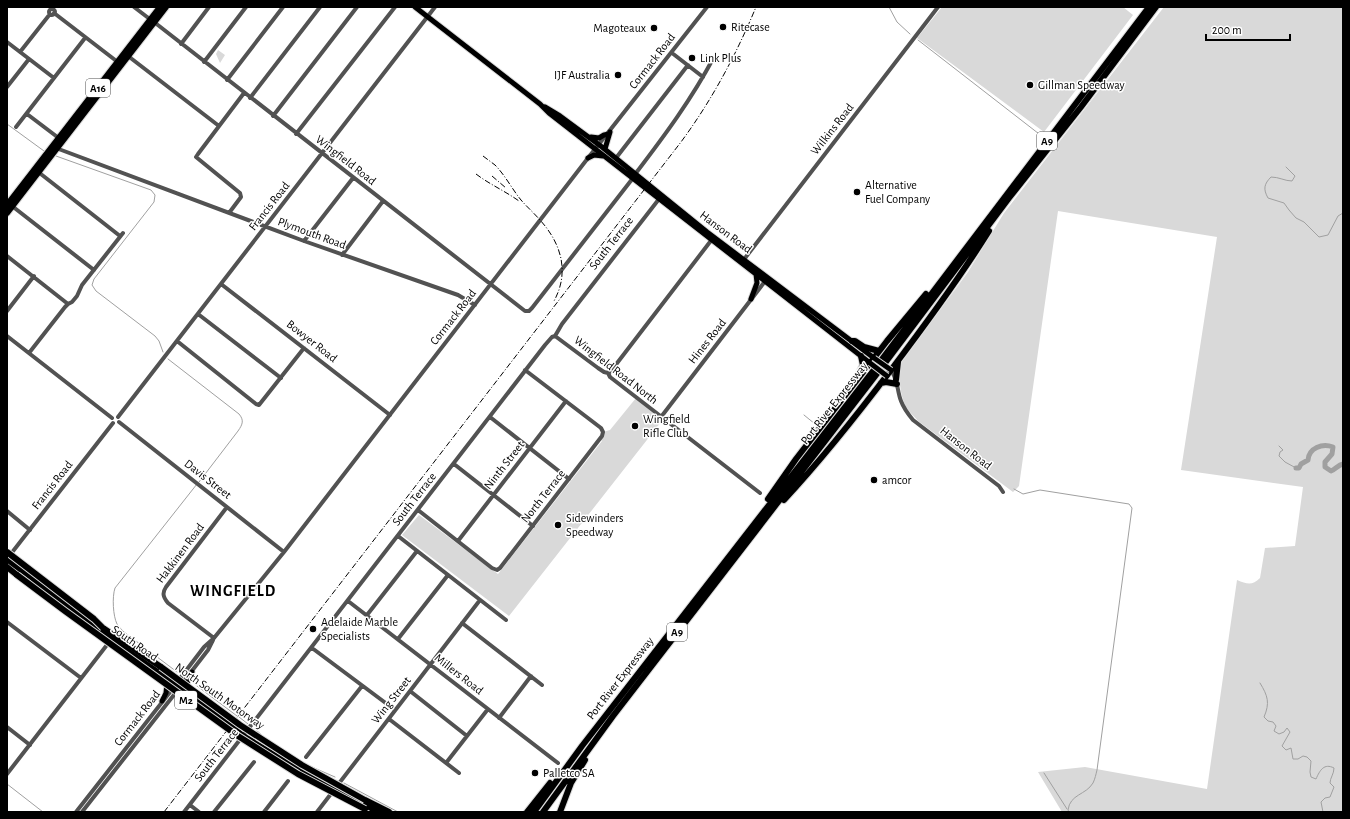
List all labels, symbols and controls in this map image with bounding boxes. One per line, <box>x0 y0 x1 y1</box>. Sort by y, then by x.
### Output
scale bar <box>1206 16 1290 42</box>
place label: Ritecase <box>731 21 770 33</box>
place label: Magoteaux <box>593 22 646 34</box>
marker: Ritecase <box>718 22 728 32</box>
marker: Magoteaux <box>649 23 659 33</box>
text: 200 m <box>1212 24 1242 36</box>
street label: Cormack Road <box>627 31 677 91</box>
place label: Link Plus <box>700 52 741 64</box>
marker: Link Plus <box>687 53 697 63</box>
place label: IJF Australia <box>554 69 610 81</box>
marker: IJF Australia <box>613 70 623 80</box>
road number: A16 <box>86 79 110 97</box>
place label: Gillman Speedway <box>1038 79 1125 92</box>
marker: Gillman Speedway <box>1025 80 1035 90</box>
street label: Wilkins Road <box>808 101 856 157</box>
road number: A9 <box>1037 132 1057 150</box>
street label: Wingfield Road <box>314 133 378 187</box>
street label: Francis Road <box>246 179 292 233</box>
place label: Alternative Fuel Company <box>865 179 930 206</box>
marker: Alternative Fuel Company <box>852 187 862 197</box>
street label: Hanson Road <box>698 209 754 255</box>
street label: South Terrace <box>587 214 635 272</box>
street label: Plymouth Road <box>276 215 348 252</box>
street label: Cormack Road <box>428 287 478 347</box>
street label: Hines Road <box>686 316 728 366</box>
street label: Bowyer Road <box>284 318 339 365</box>
street label: Wingfield Road North <box>572 334 660 406</box>
street label: Port River Expressway <box>798 360 871 447</box>
place label: Wingfield Rifle Club <box>643 413 690 439</box>
marker: Wingfield Rifle Club <box>630 421 640 431</box>
street label: Hanson Road <box>938 424 994 472</box>
street label: Ninth Street <box>482 438 527 491</box>
street label: Davis Street <box>182 457 234 501</box>
street label: Francis Road <box>29 458 75 512</box>
street label: North Terrace <box>519 467 567 525</box>
street label: South Terrace <box>390 470 438 528</box>
place label: amcor <box>882 474 911 486</box>
marker: amcor <box>869 475 879 485</box>
place label: Sidewinders Speedway <box>566 512 624 539</box>
marker: Sidewinders Speedway <box>553 520 563 530</box>
street label: Hakkinen Road <box>154 521 206 585</box>
district label: WINGFIELD <box>190 583 276 599</box>
place label: Adelaide Marble Specialists <box>321 616 398 642</box>
street label: South Road <box>110 623 160 663</box>
road number: A9 <box>667 623 687 641</box>
marker: Adelaide Marble Specialists <box>308 624 318 634</box>
street label: Port River Expressway <box>584 635 657 722</box>
street label: Millers Road <box>432 651 486 697</box>
street label: North South Motorway <box>173 661 267 732</box>
street label: Wing Street <box>369 674 413 726</box>
street label: Cormack Road <box>112 688 162 748</box>
road number: M2 <box>175 691 197 709</box>
street label: South Terrace <box>192 726 240 784</box>
place label: Palletco SA <box>543 767 595 779</box>
marker: Palletco SA <box>530 768 540 778</box>

